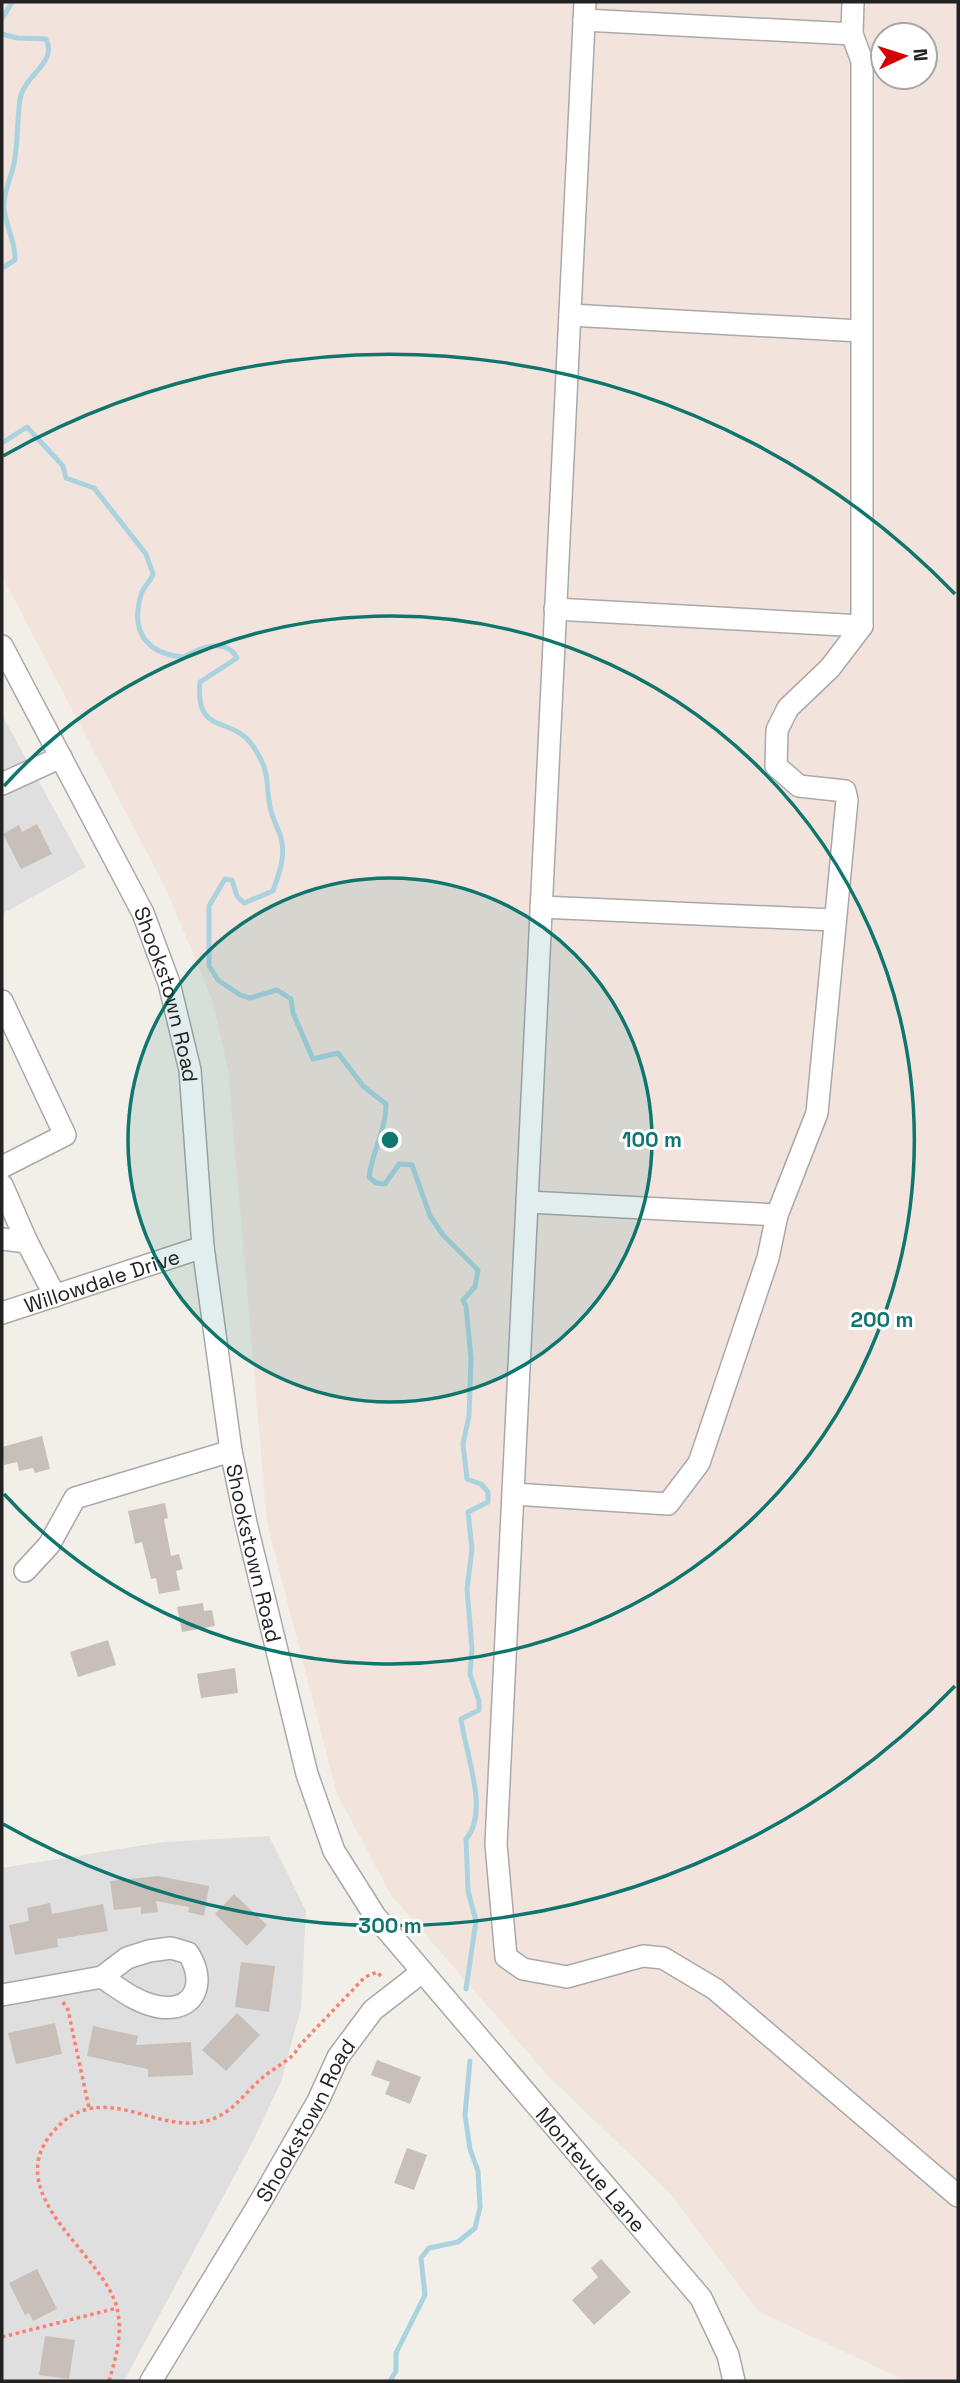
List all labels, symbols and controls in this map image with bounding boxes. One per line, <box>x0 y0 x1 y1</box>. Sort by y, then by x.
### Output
north arrow <box>869 21 939 91</box>
text: N <box>908 48 933 62</box>
street label: Shookstown Road <box>128 903 204 1083</box>
text: 100 m <box>622 1126 682 1153</box>
centre of rings <box>378 1128 402 1152</box>
street label: Willowdale Drive <box>20 1242 183 1318</box>
text: 200 m <box>851 1306 913 1333</box>
street label: Shookstown Road <box>220 1461 288 1645</box>
text: 300 m <box>358 1912 422 1939</box>
street label: Shookstown Road <box>249 2033 361 2207</box>
street label: Montevue Lane <box>530 2101 652 2238</box>

